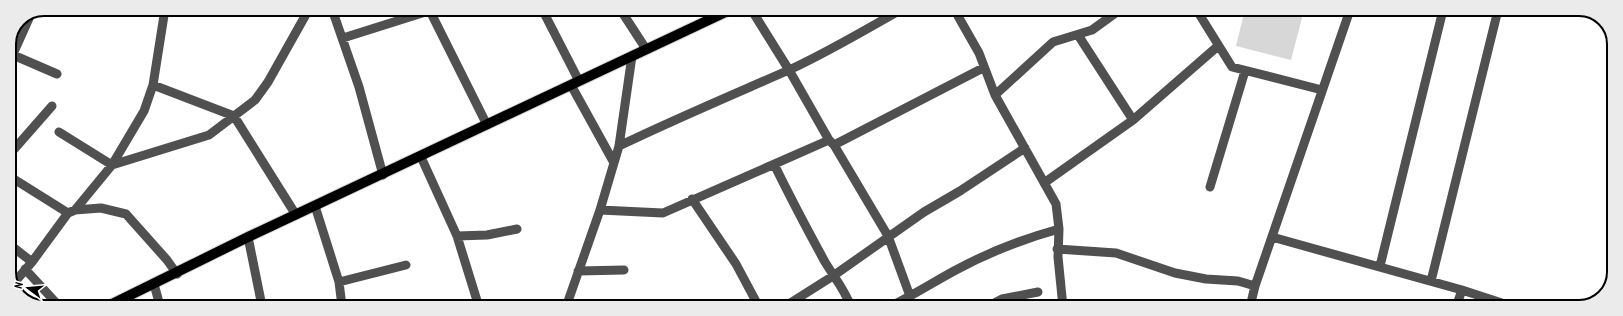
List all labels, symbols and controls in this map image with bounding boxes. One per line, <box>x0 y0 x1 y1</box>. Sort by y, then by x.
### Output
north arrow <box>8 268 48 308</box>
text: N <box>11 280 26 290</box>

